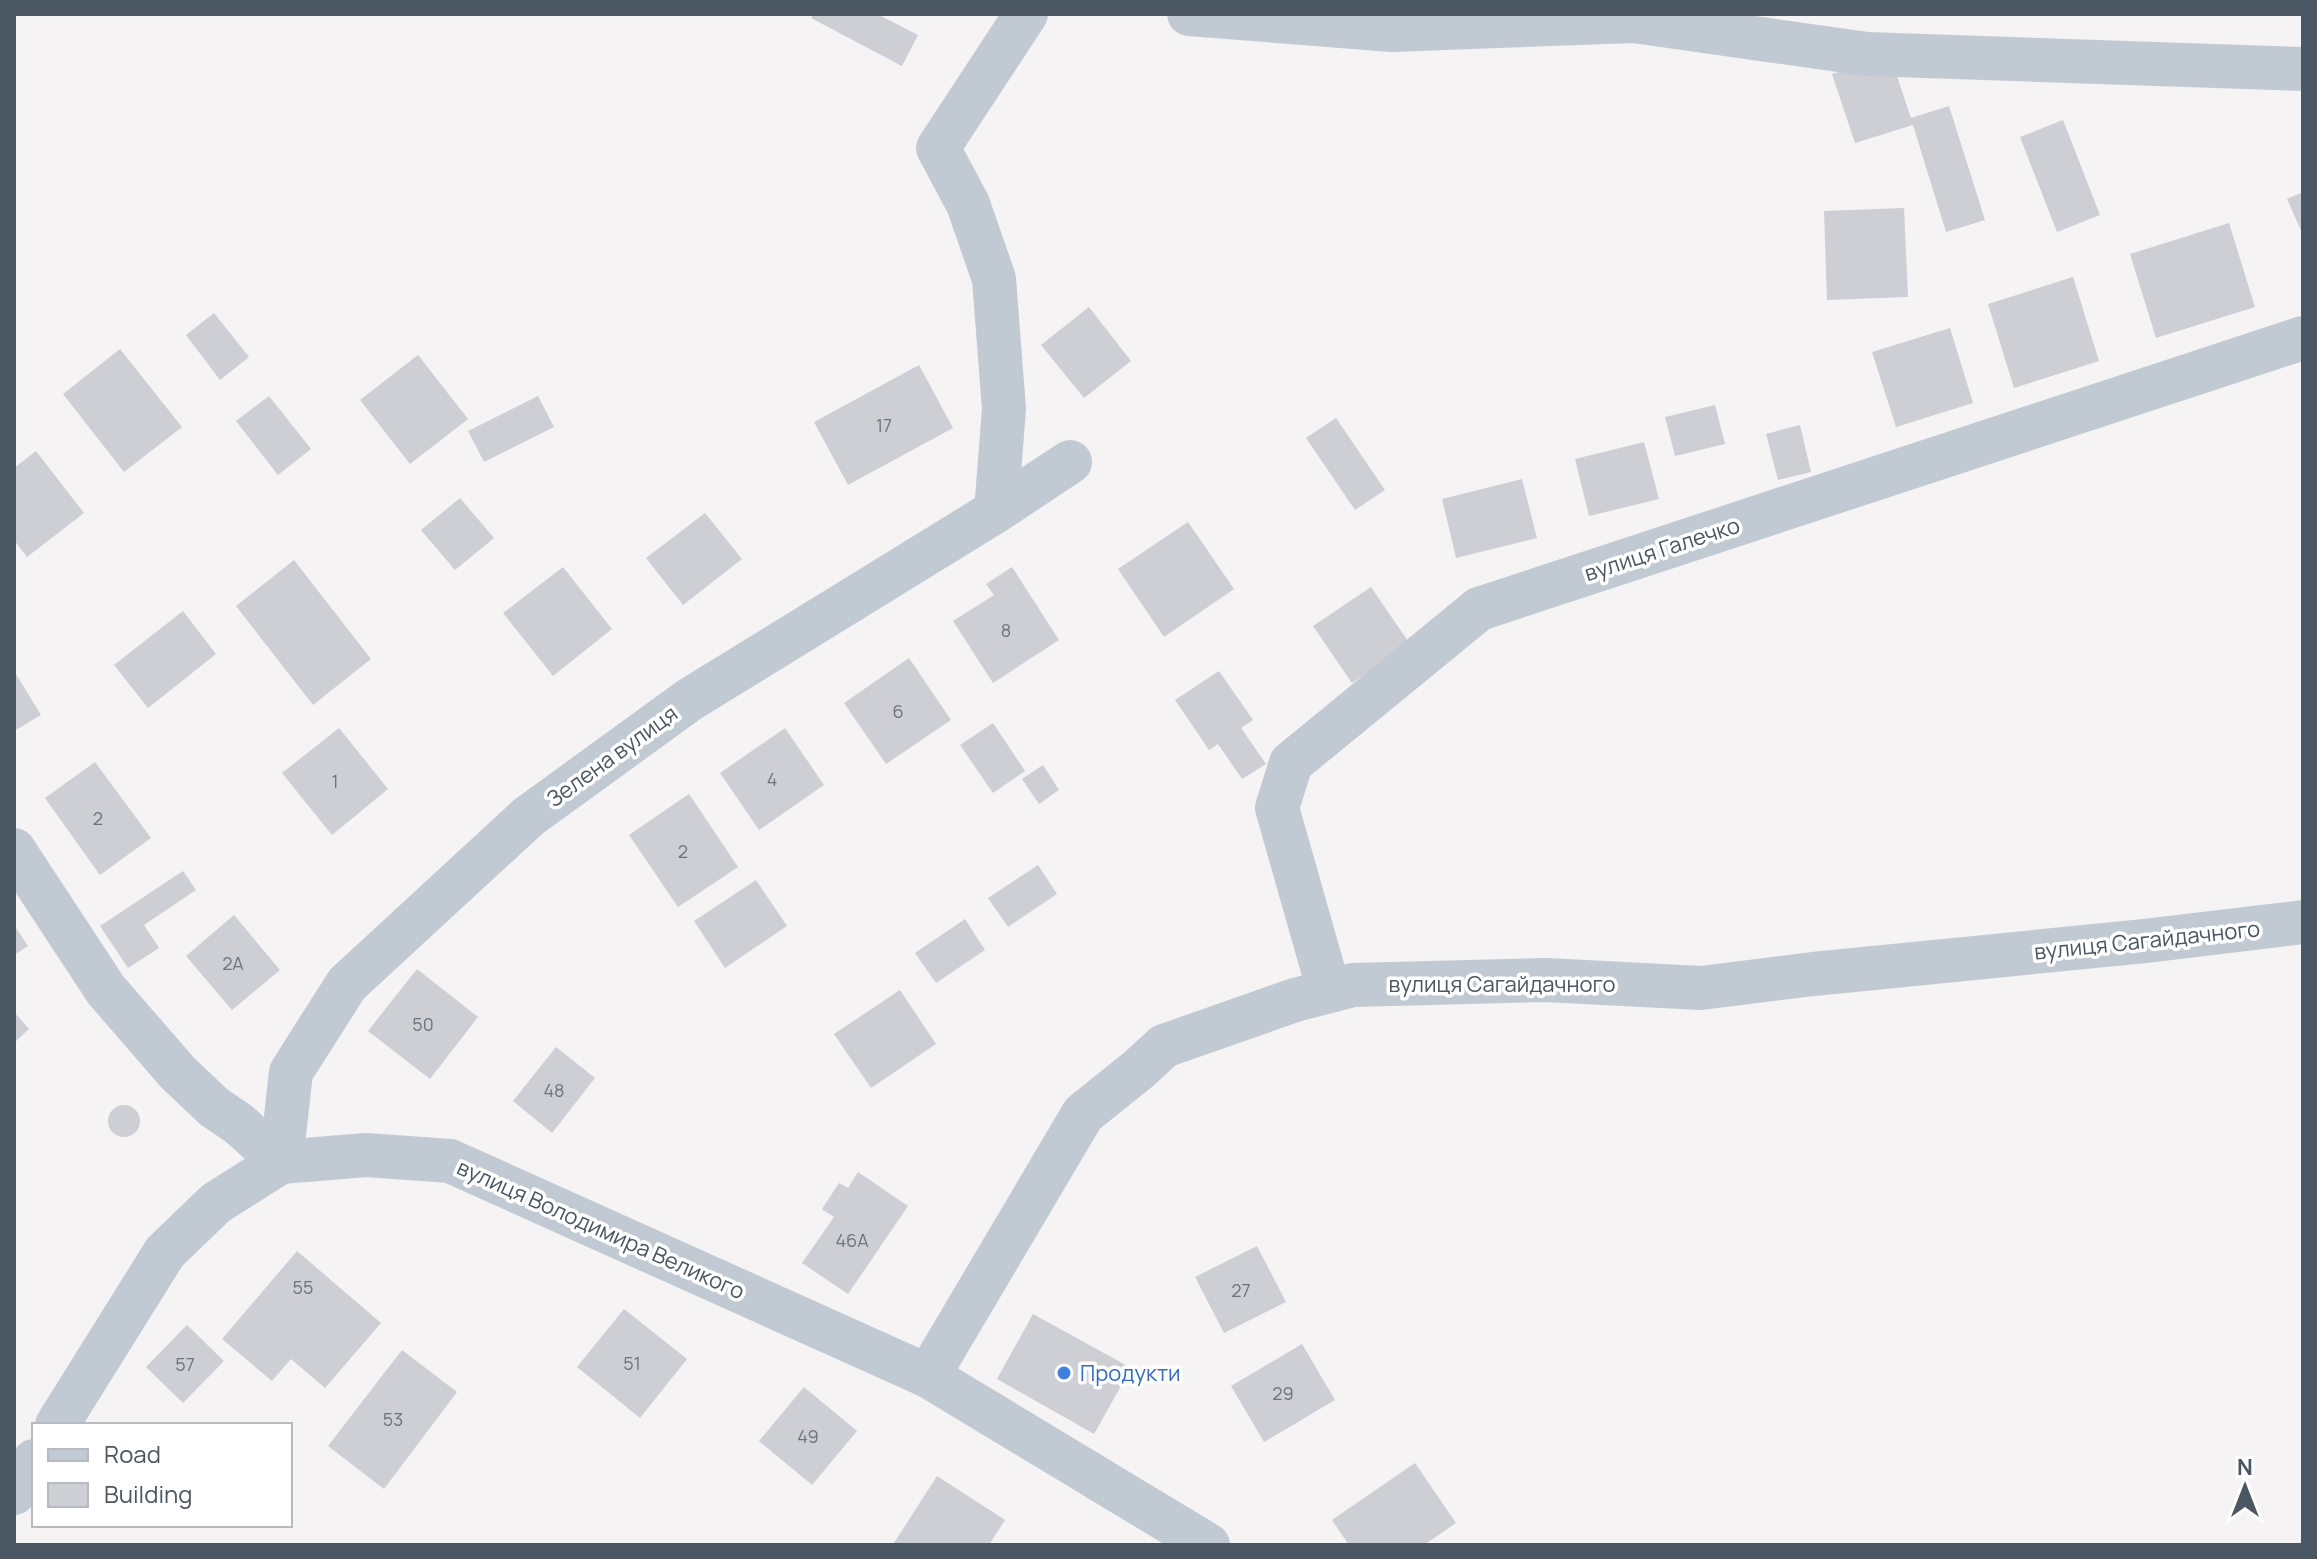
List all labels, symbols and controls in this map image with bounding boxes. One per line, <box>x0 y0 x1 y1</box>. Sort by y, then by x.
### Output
house number: 17 <box>876 413 892 437</box>
street label: вулиця Галечко <box>1580 510 1744 588</box>
house number: 8 <box>1001 618 1011 642</box>
street label: Зелена вулиця <box>540 698 684 814</box>
house number: 6 <box>892 699 904 723</box>
house number: 4 <box>767 767 777 791</box>
house number: 1 <box>331 769 339 793</box>
house number: 2 <box>93 806 103 830</box>
house number: 2 <box>678 839 688 863</box>
street label: вулиця Сагайдачного <box>2032 913 2262 967</box>
house number: 2А <box>222 951 244 975</box>
street label: вулиця Сагайдачного <box>1388 969 1616 999</box>
house number: 50 <box>412 1012 434 1036</box>
house number: 48 <box>543 1078 565 1102</box>
street label: вулиця Володимира Великого <box>453 1152 749 1306</box>
house number: 46А <box>835 1228 869 1252</box>
house number: 55 <box>293 1275 313 1299</box>
house number: 27 <box>1231 1278 1251 1302</box>
house number: 51 <box>623 1351 641 1375</box>
house number: 57 <box>175 1352 195 1376</box>
place label: Продукти <box>1080 1358 1181 1388</box>
marker: Продукти <box>1055 1364 1073 1382</box>
house number: 29 <box>1272 1381 1294 1405</box>
house number: 53 <box>383 1407 403 1431</box>
legend <box>32 1423 292 1527</box>
house number: 49 <box>797 1424 819 1448</box>
text: Road <box>104 1437 161 1470</box>
north arrow <box>2205 1447 2285 1527</box>
text: N <box>2237 1452 2253 1482</box>
text: Building <box>104 1477 192 1510</box>

